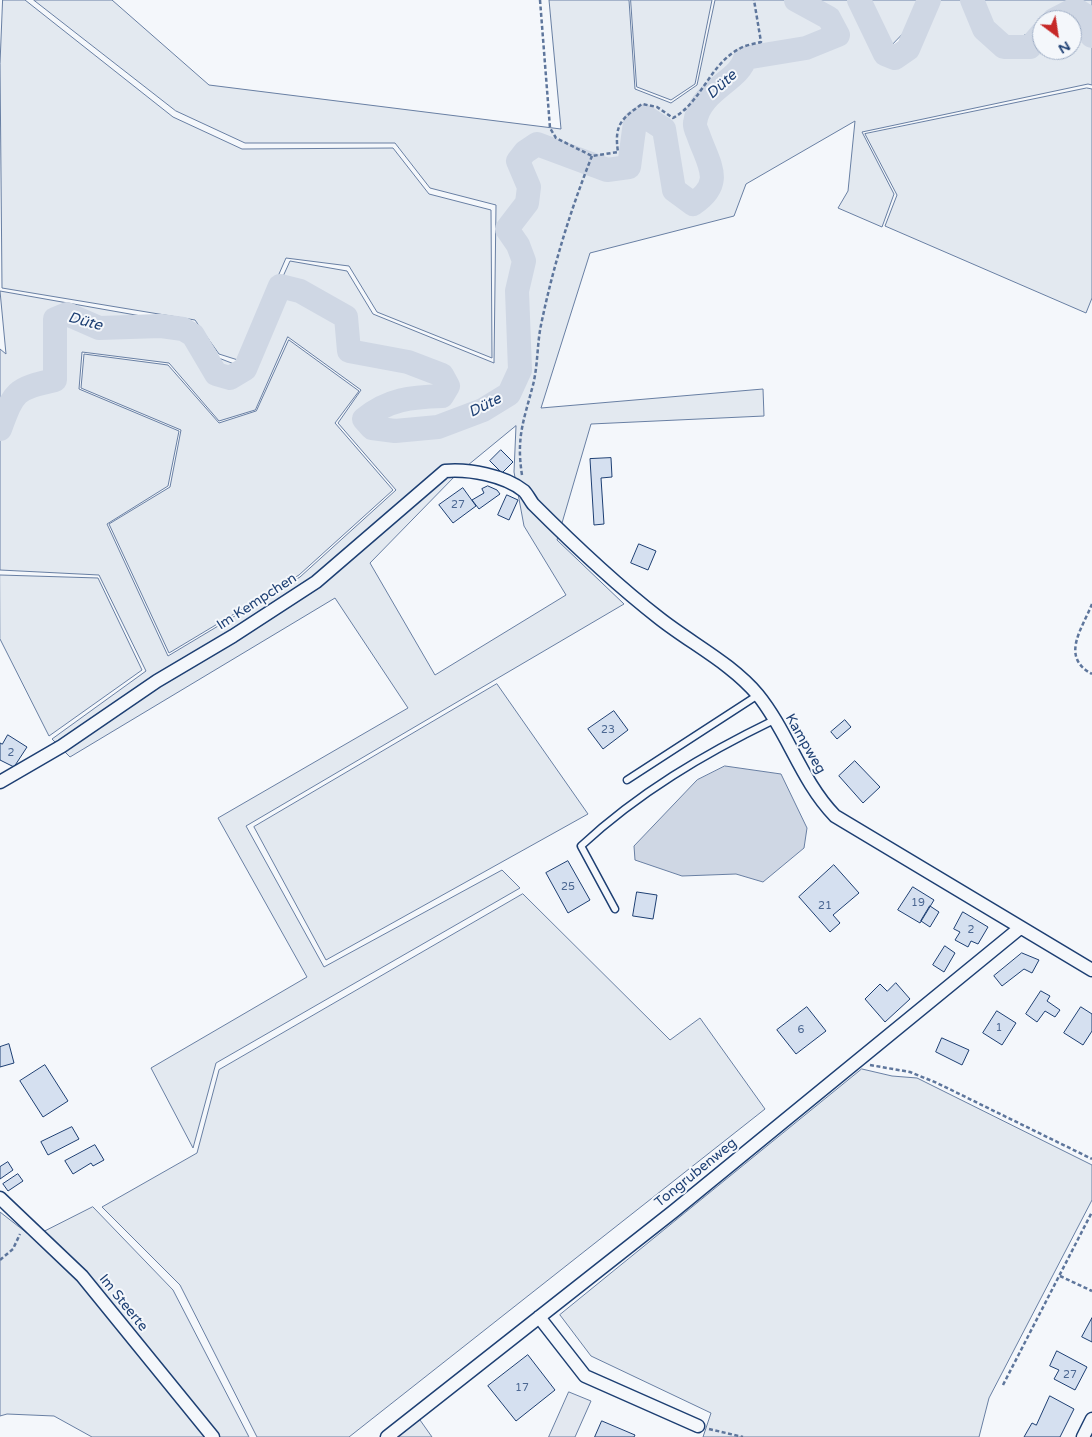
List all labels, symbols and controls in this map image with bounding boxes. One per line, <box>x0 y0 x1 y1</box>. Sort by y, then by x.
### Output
north arrow <box>1032 10 1082 60</box>
text: N <box>1055 37 1074 58</box>
water label: Düte <box>703 67 741 103</box>
water label: Düte <box>66 309 104 335</box>
water label: Düte <box>466 390 504 422</box>
house number: 27 <box>451 498 465 512</box>
street label: Im Kempchen <box>214 570 300 634</box>
street label: Kampweg <box>781 711 829 777</box>
house number: 23 <box>601 723 615 737</box>
house number: 2 <box>8 746 14 760</box>
house number: 25 <box>561 880 575 894</box>
house number: 19 <box>911 896 925 910</box>
house number: 21 <box>818 899 832 913</box>
house number: 2 <box>968 923 974 937</box>
house number: 1 <box>996 1021 1002 1035</box>
house number: 6 <box>798 1023 804 1037</box>
street label: Tongrubenweg <box>652 1135 740 1211</box>
street label: Im Steerte <box>95 1271 151 1335</box>
house number: 27 <box>1063 1368 1077 1382</box>
house number: 17 <box>515 1381 529 1395</box>

